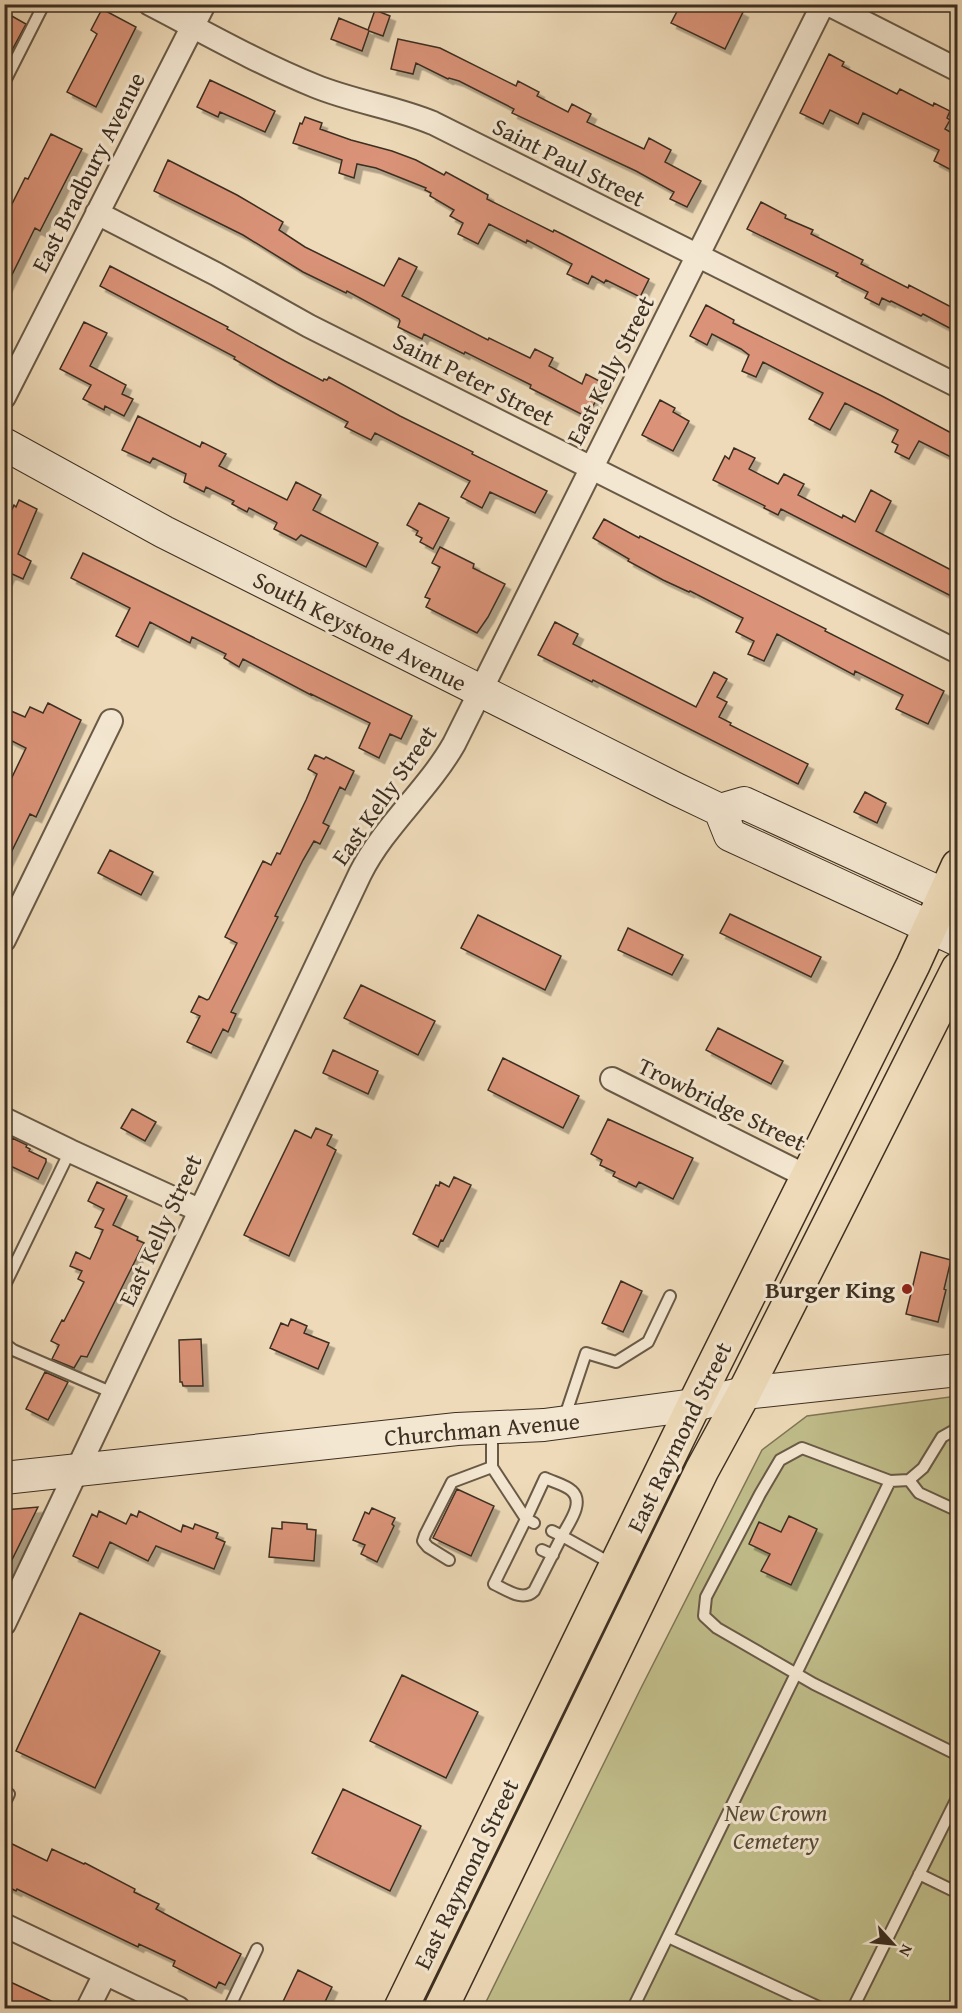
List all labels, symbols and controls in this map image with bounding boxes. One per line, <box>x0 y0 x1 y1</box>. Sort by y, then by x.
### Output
street label: East Bradbury Avenue <box>22 66 154 278</box>
street label: Saint Paul Street <box>487 108 652 216</box>
street label: East Kelly Street <box>557 289 663 451</box>
street label: Saint Peter Street <box>387 323 561 435</box>
street label: South Keystone Avenue <box>247 562 473 700</box>
street label: East Kelly Street <box>323 718 446 872</box>
street label: Trowbridge Street <box>632 1048 812 1160</box>
street label: East Kelly Street <box>110 1148 211 1312</box>
place label: Burger King <box>765 1272 895 1307</box>
marker: Burger King <box>900 1282 914 1296</box>
street label: East Raymond Street <box>618 1335 741 1538</box>
street label: Churchman Avenue <box>383 1403 581 1455</box>
street label: East Raymond Street <box>405 1772 528 1975</box>
park label: New Crown Cemetery <box>724 1795 827 1858</box>
north arrow <box>863 1914 923 1974</box>
text: N <box>893 1941 919 1961</box>

